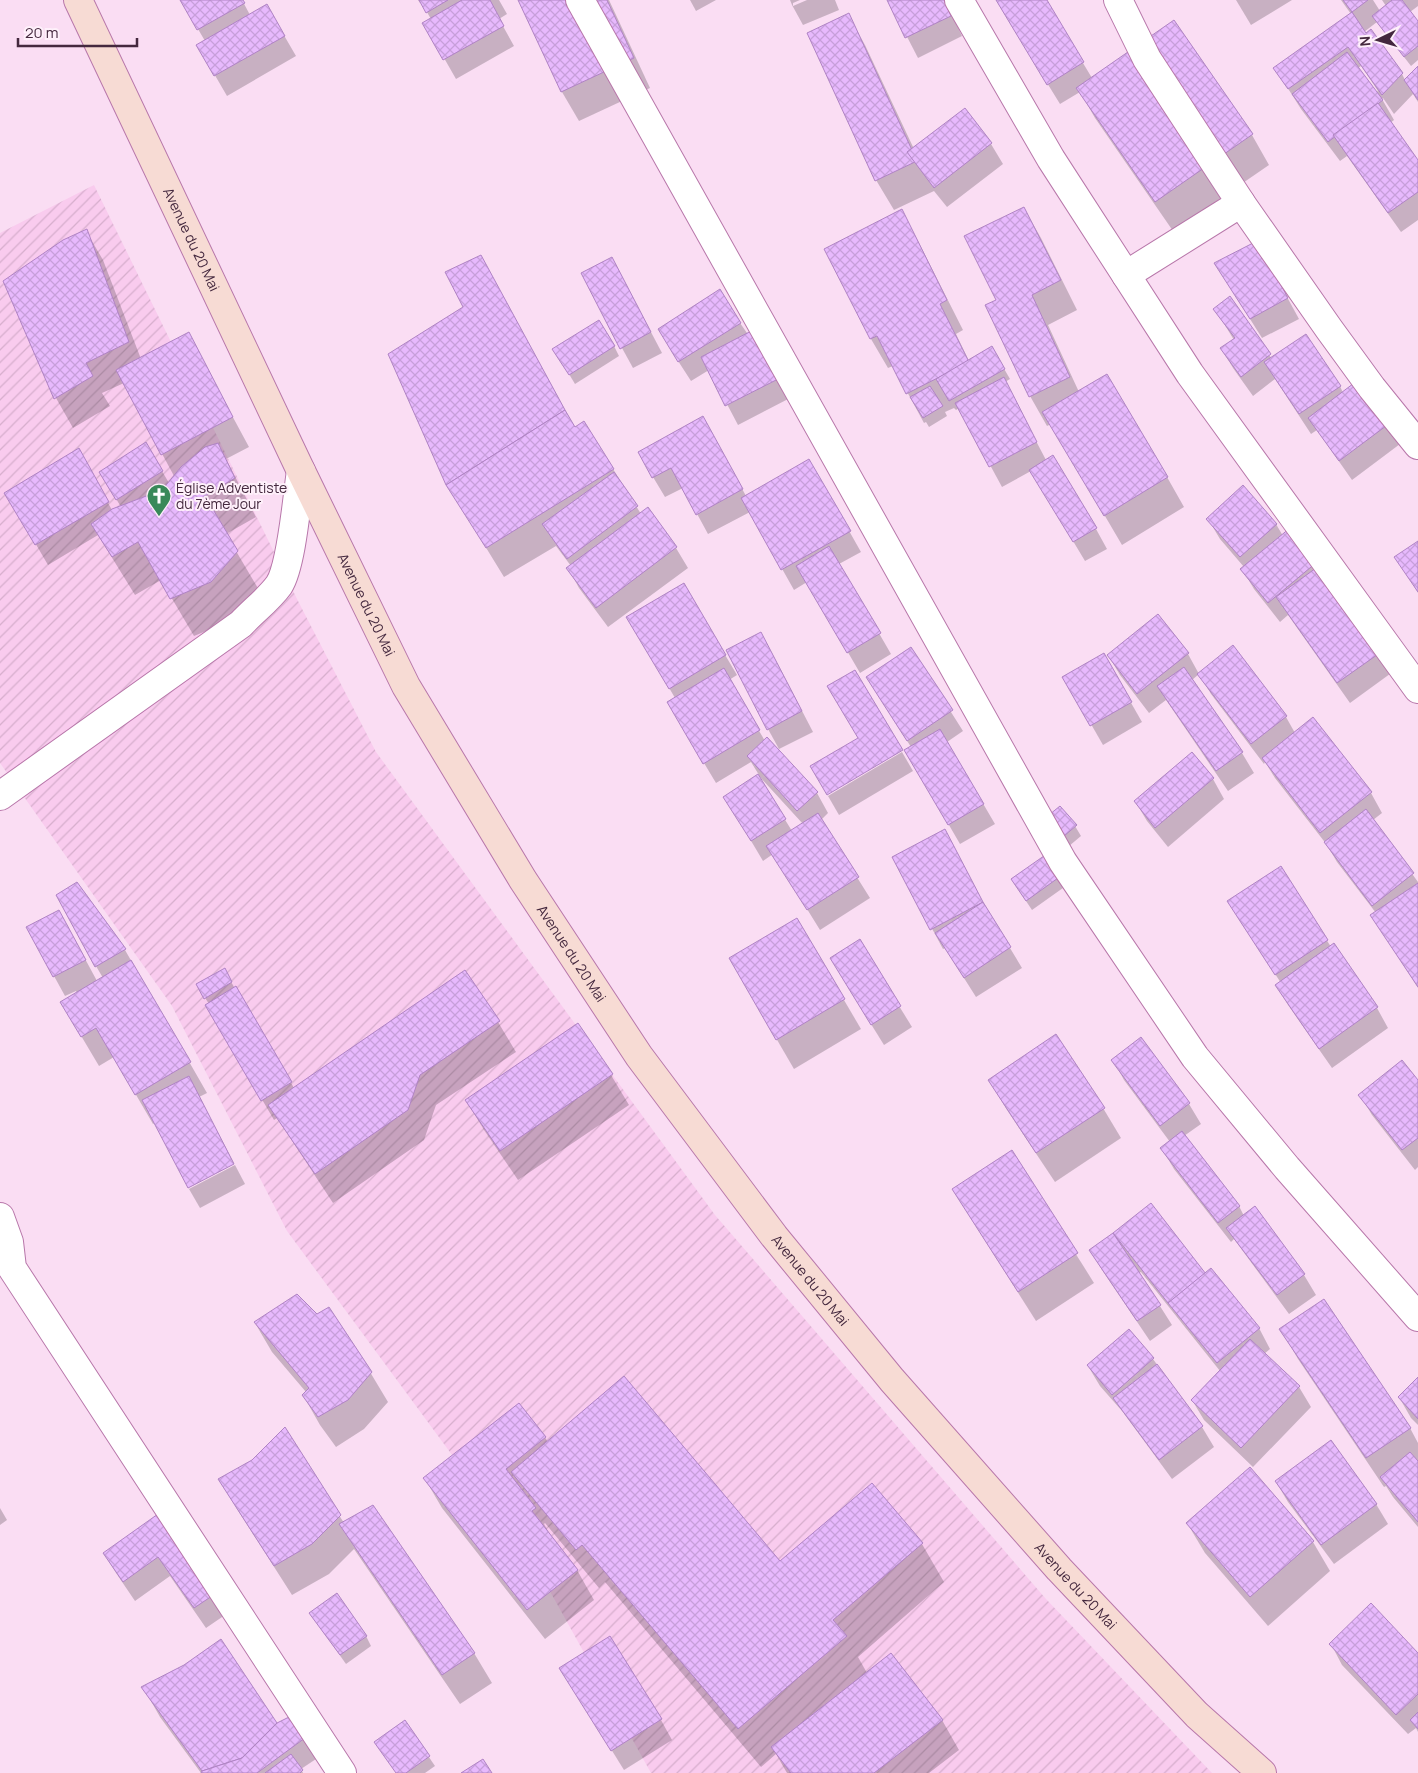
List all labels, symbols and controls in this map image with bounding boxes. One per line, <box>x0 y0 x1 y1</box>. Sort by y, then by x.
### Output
scale bar <box>18 15 136 47</box>
north arrow <box>1353 15 1403 65</box>
text: 20 m <box>25 22 58 43</box>
text: N <box>1355 35 1374 47</box>
street label: Avenue du 20 Mai <box>159 184 224 294</box>
place label: Église Adventiste du 7ème Jour <box>176 478 287 513</box>
church icon: Église Adventiste du 7ème Jour <box>146 483 172 517</box>
street label: Avenue du 20 Mai <box>334 550 400 659</box>
street label: Avenue du 20 Mai <box>533 901 611 1005</box>
street label: Avenue du 20 Mai <box>768 1230 854 1329</box>
street label: Avenue du 20 Mai <box>1031 1538 1121 1633</box>

